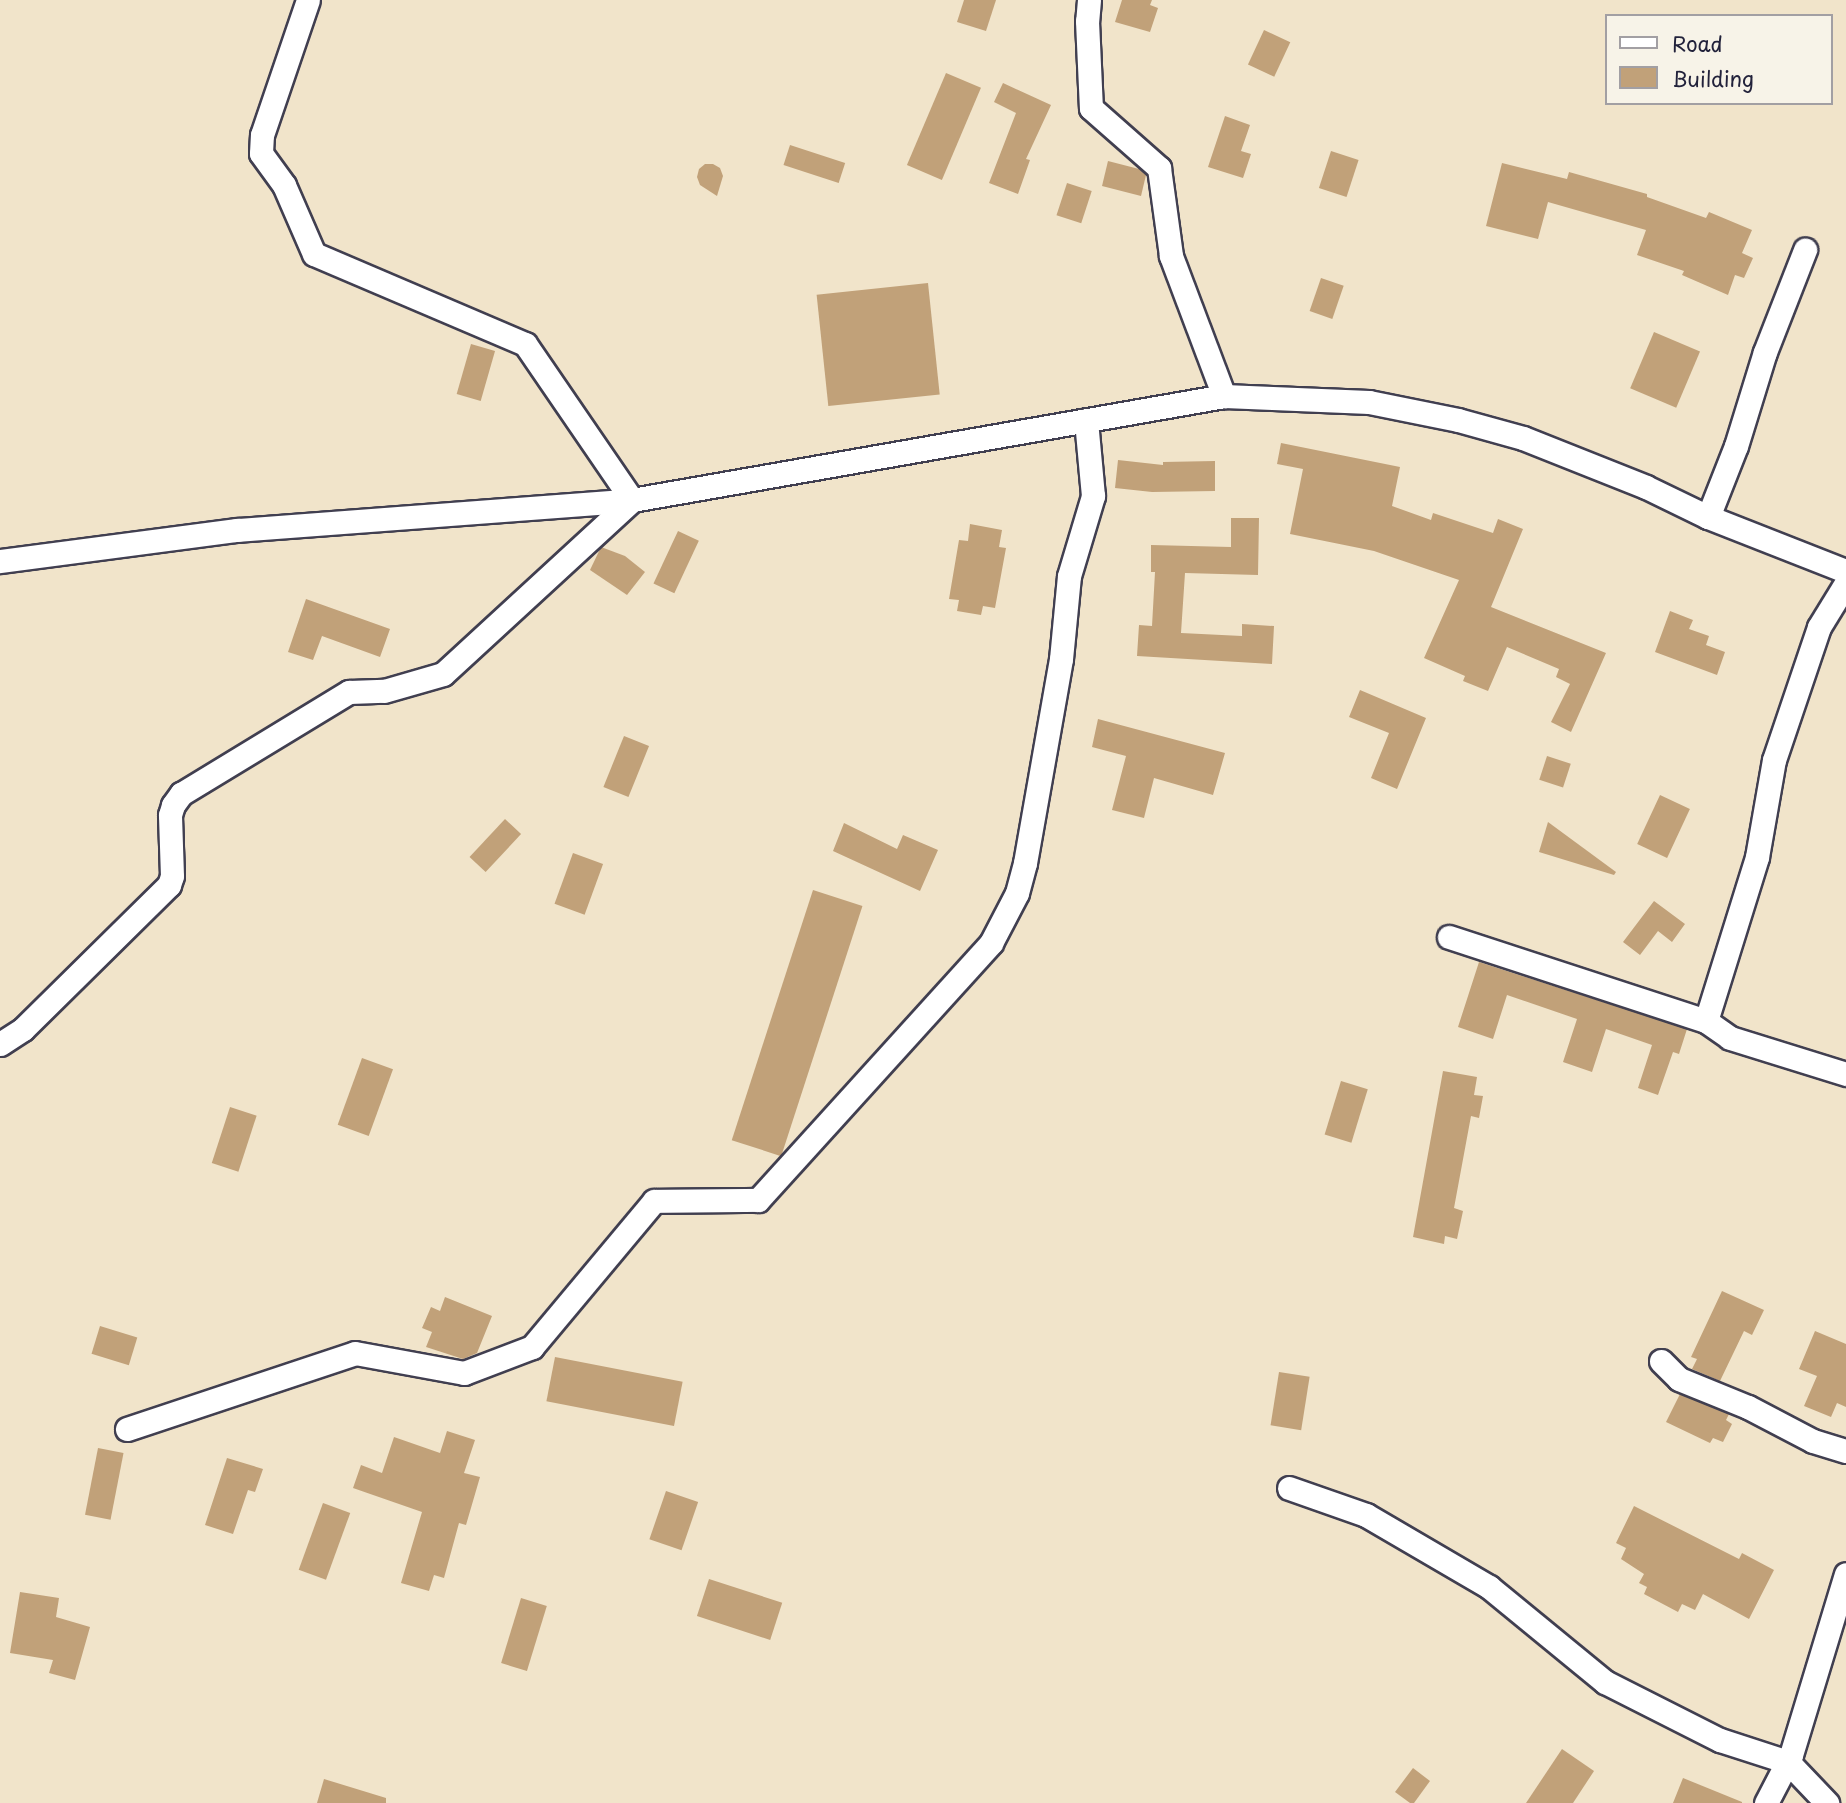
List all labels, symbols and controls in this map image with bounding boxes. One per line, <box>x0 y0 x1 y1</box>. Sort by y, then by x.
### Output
legend <box>1604 14 1832 105</box>
text: Road <box>1672 27 1723 59</box>
text: Building <box>1672 62 1754 94</box>

